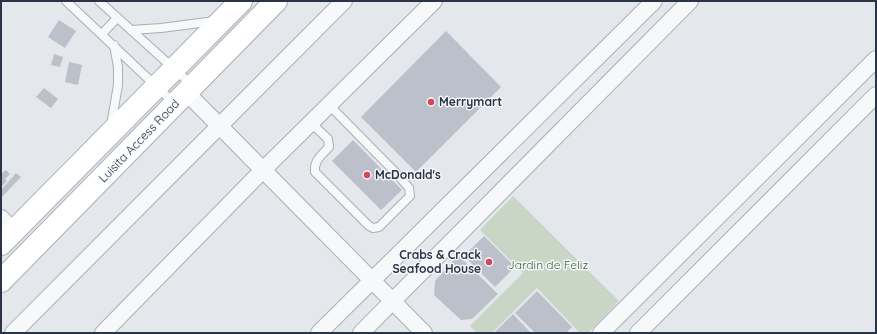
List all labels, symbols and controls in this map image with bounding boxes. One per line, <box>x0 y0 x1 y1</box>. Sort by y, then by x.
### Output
place label: Merrymart <box>439 94 502 109</box>
street label: Luisita Access Road <box>95 96 182 185</box>
marker: Merrymart <box>426 97 436 107</box>
place label: McDonald's <box>375 167 441 182</box>
marker: McDonald's <box>362 170 372 180</box>
place label: Crabs & Crack Seafood House <box>392 247 481 276</box>
marker: Crabs & Crack Seafood House <box>484 257 494 267</box>
park label: Jardin de Feliz <box>508 257 588 272</box>

